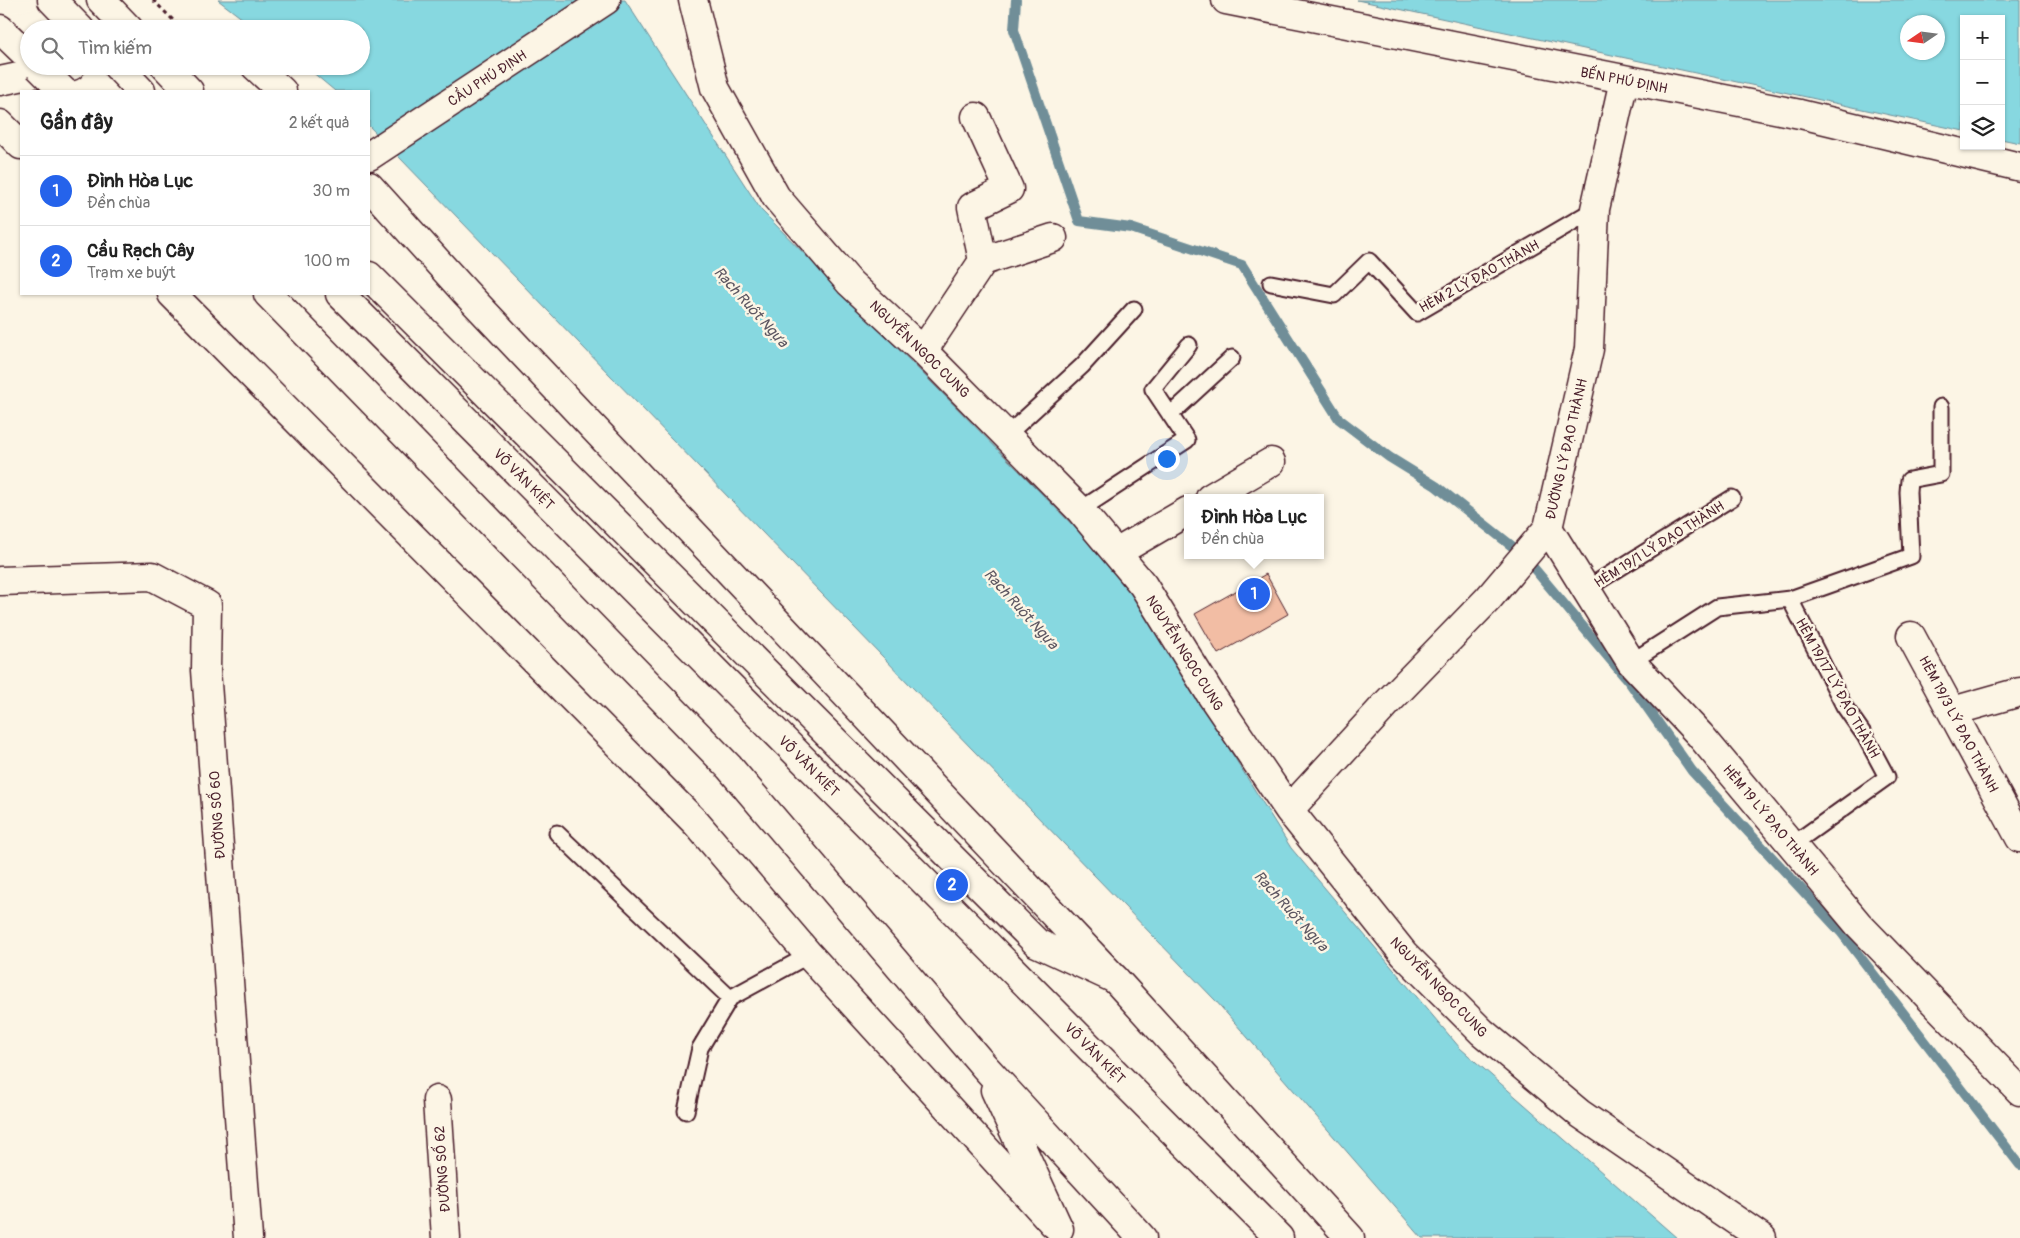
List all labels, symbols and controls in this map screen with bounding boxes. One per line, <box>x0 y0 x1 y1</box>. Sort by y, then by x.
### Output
north arrow <box>1900 15 1945 60</box>
map controls <box>1960 15 2005 150</box>
button: + <box>1960 15 2005 60</box>
search box <box>20 20 370 75</box>
icon: search <box>38 34 66 62</box>
text: Tìm kiếm <box>78 36 152 60</box>
street label: CẦU PHÚ ĐỊNH <box>443 44 530 110</box>
button: − <box>1960 60 2005 105</box>
street label: BẾN PHÚ ĐỊNH <box>1579 61 1670 97</box>
button: layers <box>1960 105 2005 150</box>
text: Gần đây <box>40 109 113 136</box>
text: 2 kết quả <box>289 113 350 133</box>
text: Đình Hòa Lục <box>87 169 193 193</box>
text: 1 <box>53 181 59 201</box>
text: 30 m <box>312 181 350 201</box>
text: Đền chùa <box>87 193 150 213</box>
street label: HẺM 2 LÝ ĐẠO THÀNH <box>1416 235 1542 317</box>
text: Cầu Rạch Cây <box>87 239 194 263</box>
text: 2 <box>52 251 60 271</box>
text: 100 m <box>304 251 350 271</box>
text: Trạm xe buýt <box>87 263 175 283</box>
water label: Rạch Ruột Ngựa <box>710 263 792 352</box>
street label: NGUYỄN NGỌC CUNG <box>866 295 975 402</box>
street label: ĐƯỜNG LÝ ĐẠO THÀNH <box>1541 377 1591 521</box>
street label: VÕ VĂN KIỆT <box>490 445 559 514</box>
your location <box>1154 446 1180 472</box>
popup <box>1184 494 1324 559</box>
street label: HẺM 19/1 LÝ ĐẠO THÀNH <box>1591 497 1727 591</box>
text: Đình Hòa Lục <box>1201 505 1307 529</box>
text: Đền chùa <box>1201 529 1264 549</box>
water label: Rạch Ruột Ngựa <box>980 565 1062 654</box>
pin: 1 <box>1238 575 1270 613</box>
street label: NGUYỄN NGỌC CUNG <box>1142 591 1229 714</box>
street label: HẺM 19/17 LÝ ĐẠO THÀNH <box>1792 615 1884 761</box>
street label: HẺM 19/3 LÝ ĐẠO THÀNH <box>1915 653 2003 796</box>
street label: VÕ VĂN KIỆT <box>775 732 844 801</box>
street label: HẺM 19 LÝ ĐẠO THÀNH <box>1719 761 1823 879</box>
street label: ĐƯỜNG SỐ 60 <box>203 770 229 860</box>
pin: 2 <box>936 866 968 904</box>
water label: Rạch Ruột Ngựa <box>1250 867 1332 956</box>
street label: NGUYỄN NGỌC CUNG <box>1386 932 1493 1041</box>
street label: VÕ VĂN KIỆT <box>1061 1019 1130 1088</box>
street label: ĐƯỜNG SỐ 62 <box>428 1125 454 1213</box>

